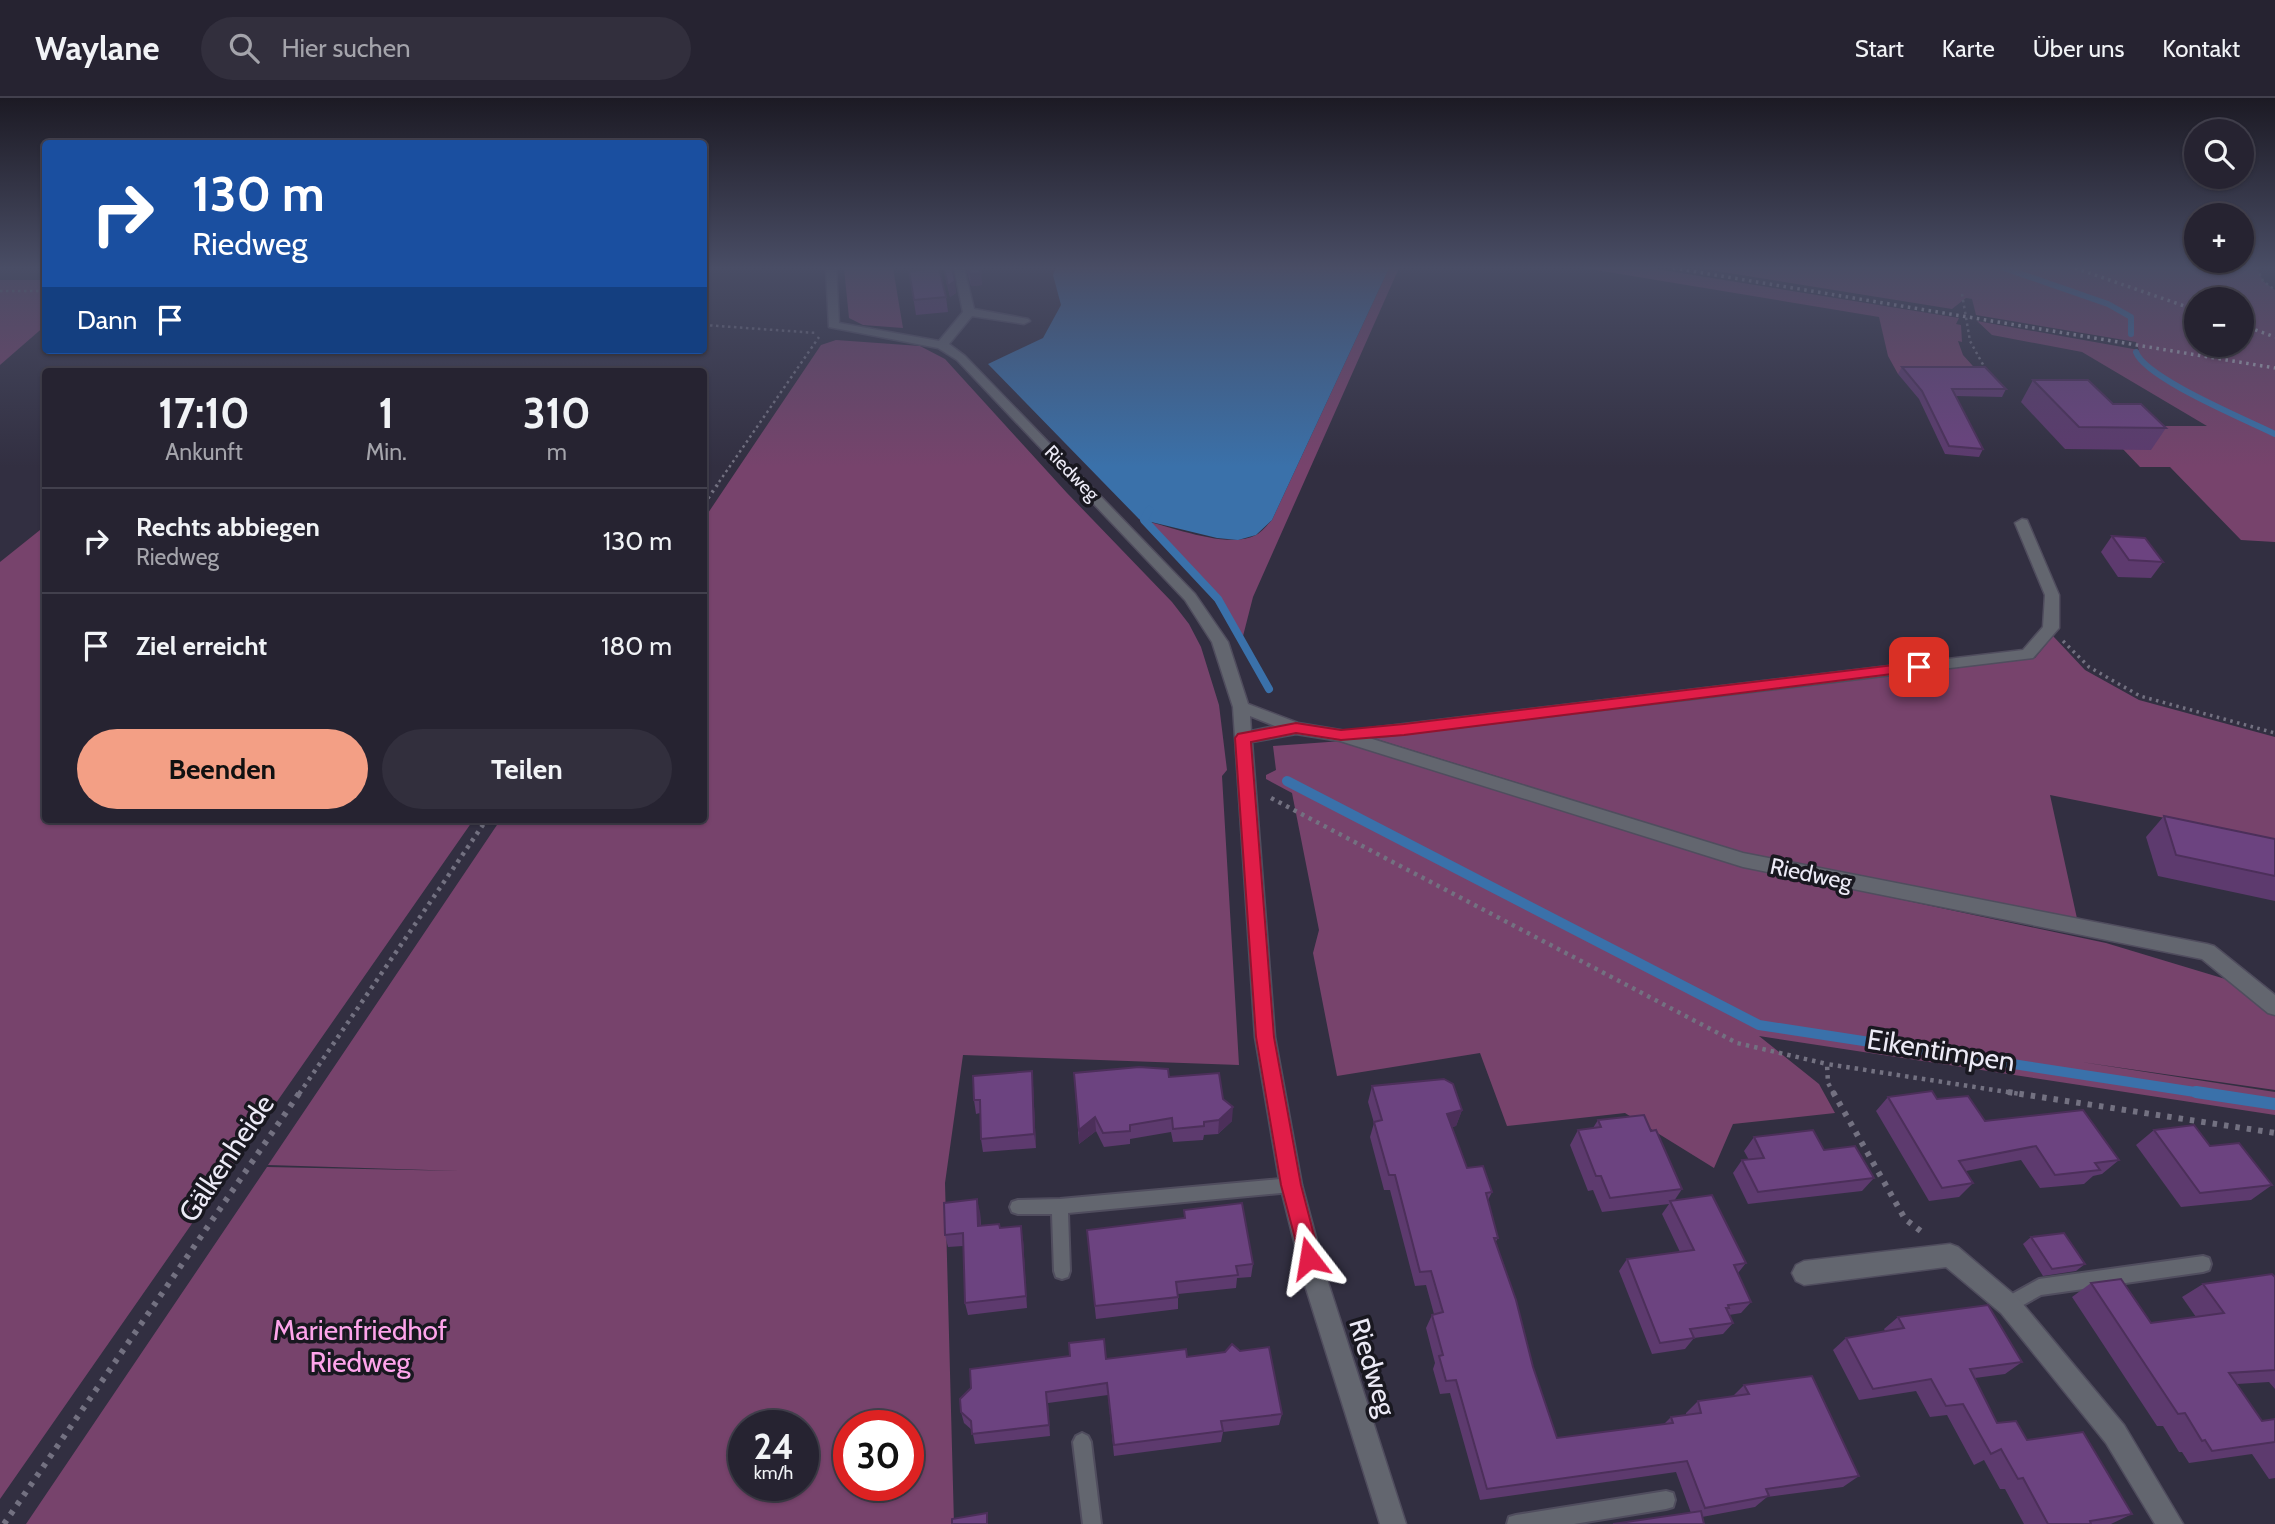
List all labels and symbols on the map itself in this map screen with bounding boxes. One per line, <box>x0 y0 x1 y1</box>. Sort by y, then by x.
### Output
street label: Riedweg <box>1040 440 1104 506</box>
pin <box>1889 637 1949 697</box>
street label: Riedweg <box>1768 852 1855 896</box>
street label: Eikentimpen <box>1865 1022 2017 1078</box>
street label: Gälkenheide <box>171 1088 281 1228</box>
position arrow <box>1272 1221 1346 1295</box>
park label: Marienfriedhof Riedweg <box>273 1313 447 1379</box>
street label: Riedweg <box>1342 1314 1404 1421</box>
speed limit sign: 30 <box>833 1410 924 1501</box>

